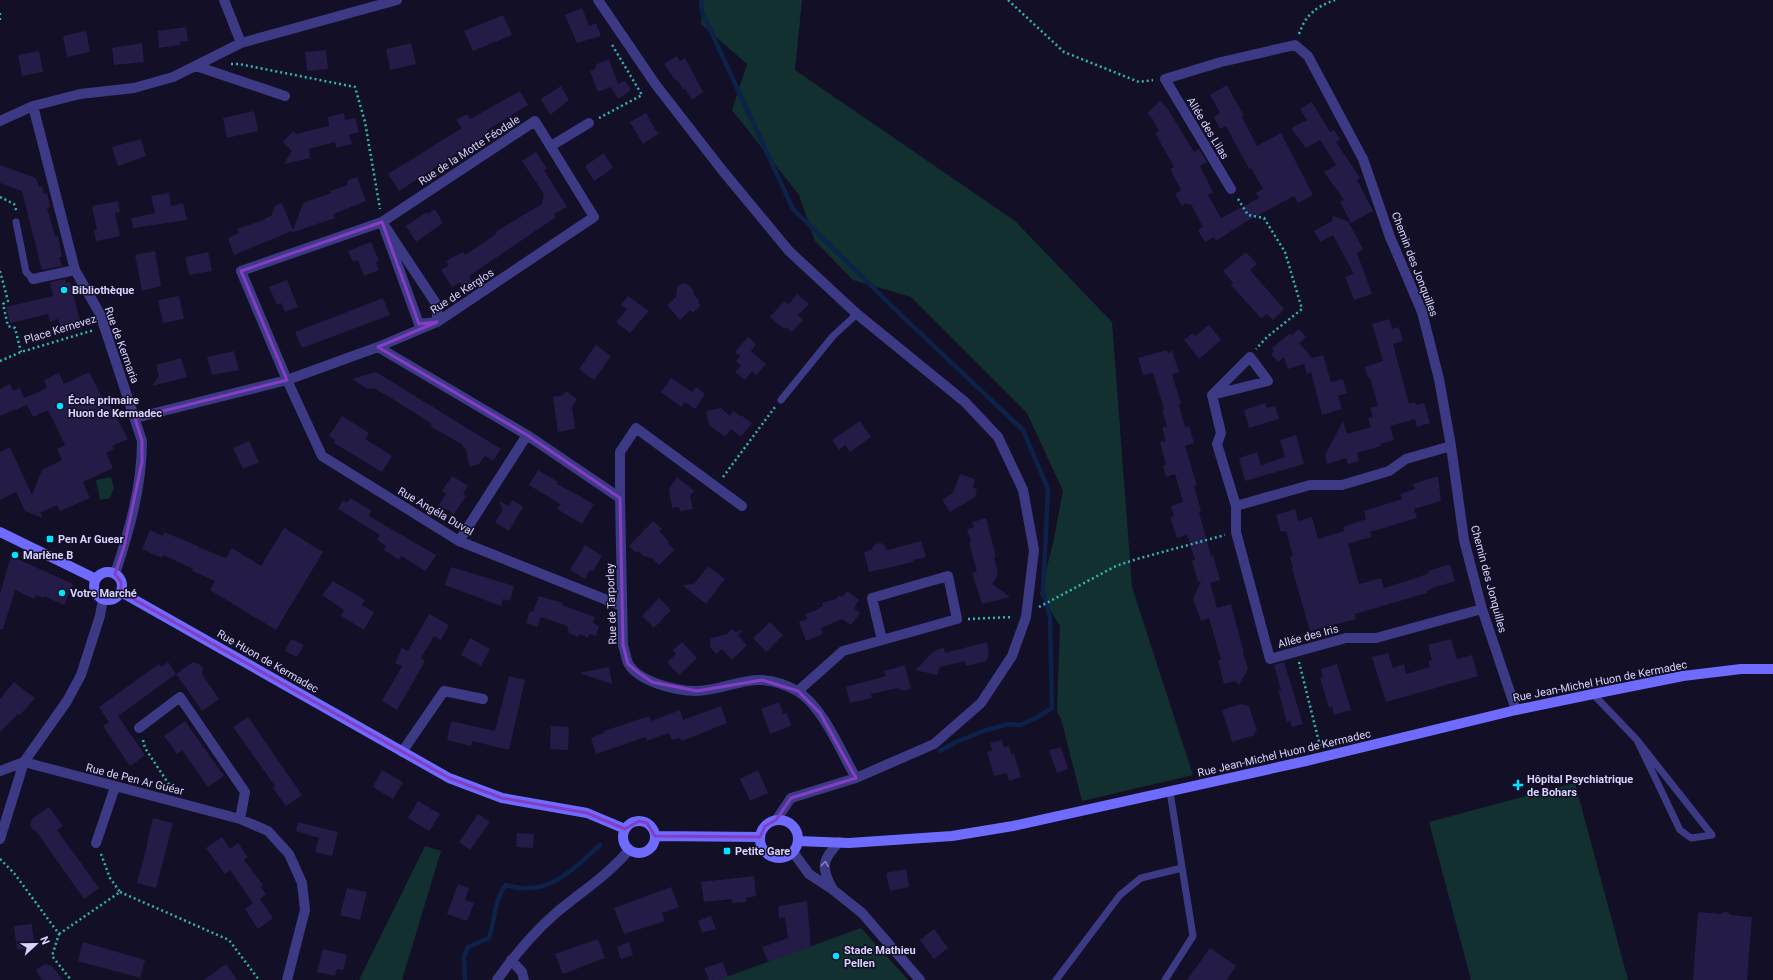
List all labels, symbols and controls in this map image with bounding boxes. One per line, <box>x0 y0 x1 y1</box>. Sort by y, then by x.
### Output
street label: Allée des Lilas <box>1184 95 1231 162</box>
street label: Rue de la Motte Féodale <box>416 113 522 188</box>
street label: Chemin des Jonquilles <box>1389 210 1441 319</box>
street label: Rue de Kerglos <box>428 266 497 317</box>
place label: Bibliothèque <box>72 284 134 297</box>
marker: Bibliothèque <box>59 285 69 295</box>
street label: Rue de Kermaria <box>102 305 141 385</box>
street label: Place Kernevez <box>23 312 98 347</box>
place label: École primaire Huon de Kermadec <box>68 394 162 420</box>
marker: École primaire Huon de Kermadec <box>55 401 65 411</box>
street label: Rue Angéla Duval <box>396 484 476 538</box>
street label: Chemin des Jonquilles <box>1468 524 1509 635</box>
place label: Pen Ar Guear <box>58 533 124 546</box>
marker: Pen Ar Guear <box>45 534 55 544</box>
place label: Marlène B <box>23 549 73 562</box>
marker: Marlène B <box>10 550 20 560</box>
street label: Rue de Tarporley <box>604 562 619 645</box>
place label: Votre Marché <box>70 587 137 600</box>
marker: Votre Marché <box>57 588 67 598</box>
street label: Allée des Iris <box>1276 622 1340 651</box>
street label: Rue Huon de Kermadec <box>215 627 321 696</box>
street label: Rue Jean-Michel Huon de Kermadec <box>1512 658 1689 705</box>
street label: Rue Jean-Michel Huon de Kermadec <box>1196 727 1372 780</box>
street label: Rue de Pen Ar Guéar <box>85 761 185 798</box>
place label: Hôpital Psychiatrique de Bohars <box>1527 773 1633 799</box>
marker: Hôpital Psychiatrique de Bohars <box>1512 779 1524 791</box>
place label: Petite Gare <box>735 845 790 858</box>
marker: Petite Gare <box>722 846 732 856</box>
one-way arrow <box>821 861 830 867</box>
north arrow <box>16 924 56 964</box>
text: N <box>37 934 52 947</box>
place label: Stade Mathieu Pellen <box>844 944 916 970</box>
marker: Stade Mathieu Pellen <box>831 951 841 961</box>

